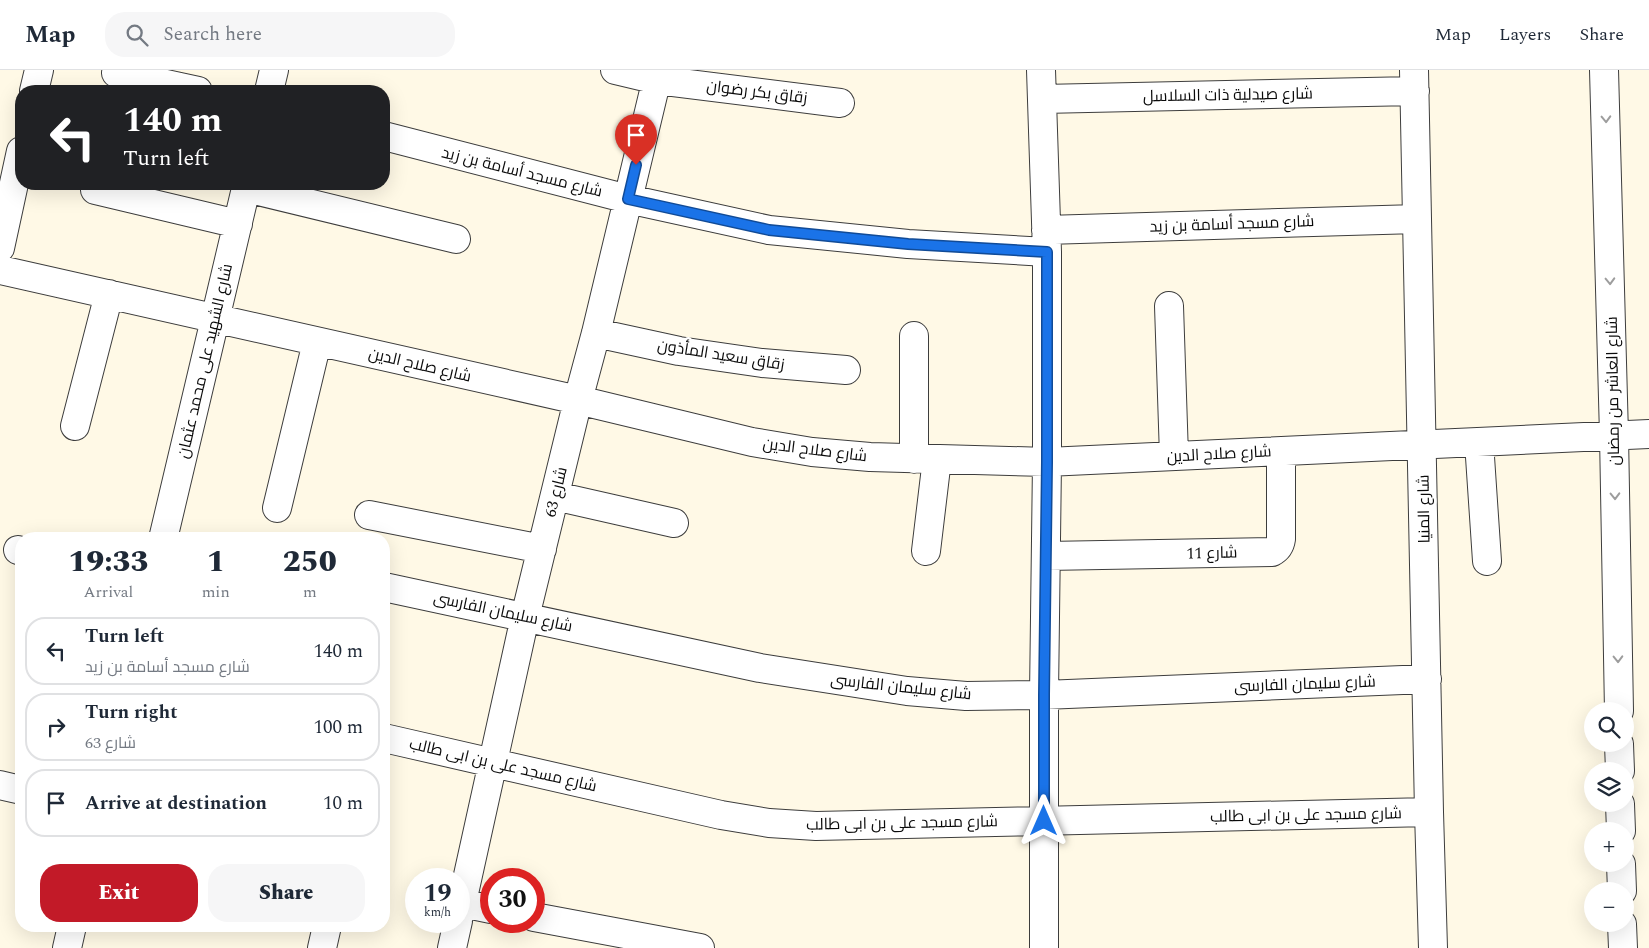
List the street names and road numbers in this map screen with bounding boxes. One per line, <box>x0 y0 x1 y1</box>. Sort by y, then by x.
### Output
street label: زقاق بكر رضوان <box>705 74 809 110</box>
street label: شارع صيدلية ذات السلاسل <box>1143 82 1313 108</box>
street label: شارع مسجد أسامة بن زيد <box>439 140 605 204</box>
street label: شارع مسجد أسامة بن زيد <box>1149 209 1315 239</box>
street label: شارع الشهيد على محمد عثمان <box>171 261 239 461</box>
street label: شارع العاشر من رمضان <box>1600 316 1626 466</box>
street label: زقاق سعيد المأذون <box>656 333 786 377</box>
street label: شارع صلاح الدين <box>366 342 474 388</box>
street label: شارع صلاح الدين <box>761 432 869 468</box>
street label: شارع صلاح الدين <box>1166 439 1272 469</box>
street label: شارع 63 <box>538 464 574 520</box>
street label: شارع المنيا <box>1411 474 1437 544</box>
street label: شارع 11 <box>1186 541 1238 565</box>
street label: شارع سليمان الفارسى <box>431 586 575 638</box>
street label: شارع سليمان الفارسى <box>829 668 973 706</box>
street label: شارع سليمان الفارسى <box>1234 670 1376 698</box>
street label: شارع مسجد على بن ابى طالب <box>407 732 599 798</box>
street label: شارع مسجد على بن ابى طالب <box>1210 801 1402 829</box>
street label: شارع مسجد على بن ابى طالب <box>806 809 998 837</box>

